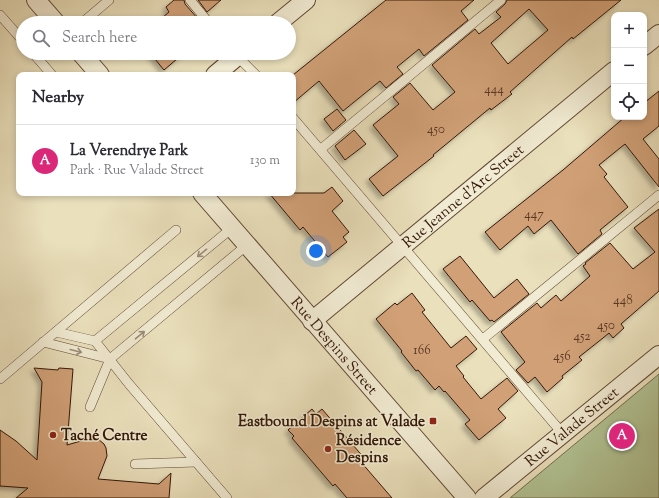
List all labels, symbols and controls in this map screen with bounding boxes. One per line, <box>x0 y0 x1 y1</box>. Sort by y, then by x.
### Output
map controls <box>611 12 647 120</box>
button: + <box>611 12 647 48</box>
search box <box>16 16 296 60</box>
icon: search <box>30 27 52 49</box>
text: Search here <box>62 28 137 49</box>
button: − <box>611 48 647 84</box>
house number: 444 <box>484 81 504 99</box>
button: locate <box>611 84 647 120</box>
text: Nearby <box>32 86 84 110</box>
house number: 450 <box>427 121 445 139</box>
text: La Verendrye Park <box>70 141 188 162</box>
street label: Rue Jeanne d'Arc Street <box>399 141 529 254</box>
text: A <box>40 152 50 170</box>
text: 130 m <box>250 152 280 170</box>
text: Park · Rue Valade Street <box>70 162 204 180</box>
house number: 447 <box>524 206 544 224</box>
your location <box>306 241 326 261</box>
one-way arrow <box>197 248 208 257</box>
house number: 448 <box>613 292 633 310</box>
street label: Rue Despins Street <box>285 293 382 400</box>
house number: 450 <box>597 317 615 335</box>
house number: 452 <box>573 328 591 346</box>
one-way arrow <box>134 330 145 339</box>
house number: 166 <box>413 342 431 360</box>
one-way arrow <box>70 348 83 355</box>
house number: 456 <box>553 348 571 366</box>
street label: Rue Valade Street <box>521 383 624 472</box>
place label: Eastbound Despins at Valade <box>238 412 425 433</box>
marker: Eastbound Despins at Valade <box>428 416 438 426</box>
pin: A <box>609 421 635 451</box>
place label: Taché Centre <box>61 426 148 447</box>
marker: Taché Centre <box>48 430 58 440</box>
place label: Résidence Despins <box>336 431 401 469</box>
marker: Résidence Despins <box>323 444 333 454</box>

